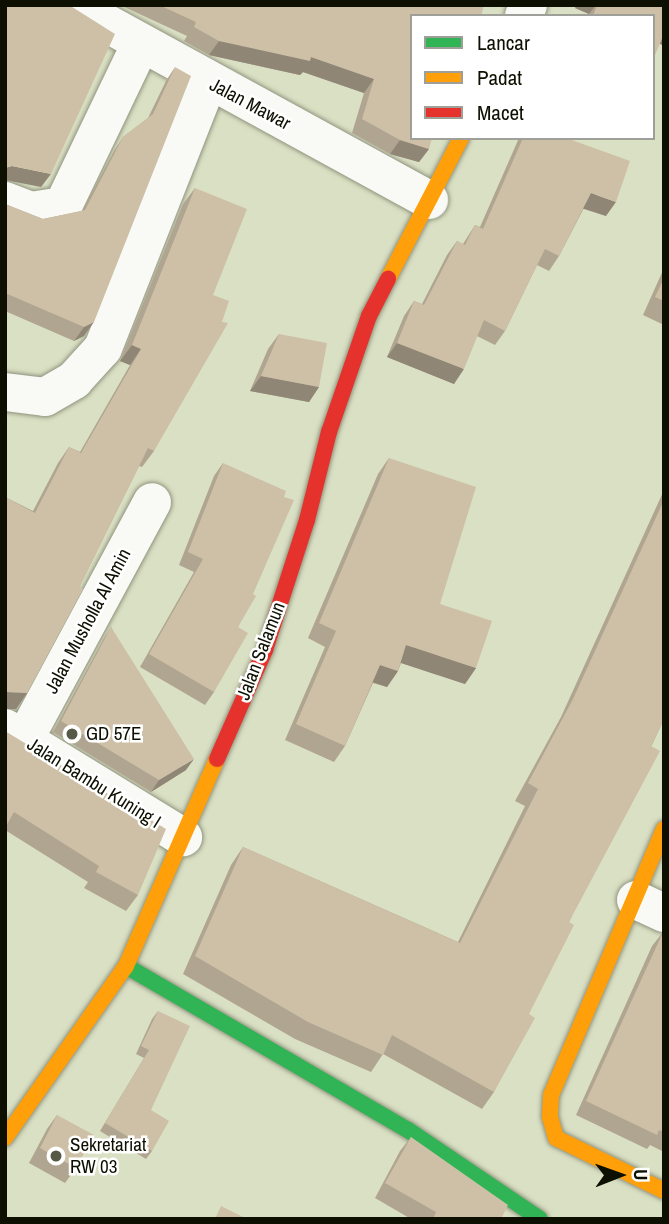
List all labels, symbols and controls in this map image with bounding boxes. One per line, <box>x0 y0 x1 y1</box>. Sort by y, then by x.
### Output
legend <box>410 14 655 140</box>
text: Lancar <box>477 28 530 57</box>
text: Padat <box>477 63 522 92</box>
street label: Jalan Mawar <box>206 73 294 135</box>
text: Macet <box>477 98 524 127</box>
street label: Jalan Musholla Al Amin <box>40 544 136 698</box>
street label: Jalan Salamun <box>232 599 290 703</box>
place label: GD 57E <box>86 723 141 745</box>
marker: GD 57E <box>64 726 80 742</box>
street label: Jalan Bambu Kuning I <box>23 733 165 833</box>
place label: Sekretariat RW 03 <box>70 1134 146 1178</box>
north arrow <box>585 1140 655 1210</box>
marker: Sekretariat RW 03 <box>48 1148 64 1164</box>
text: U <box>628 1169 654 1180</box>

